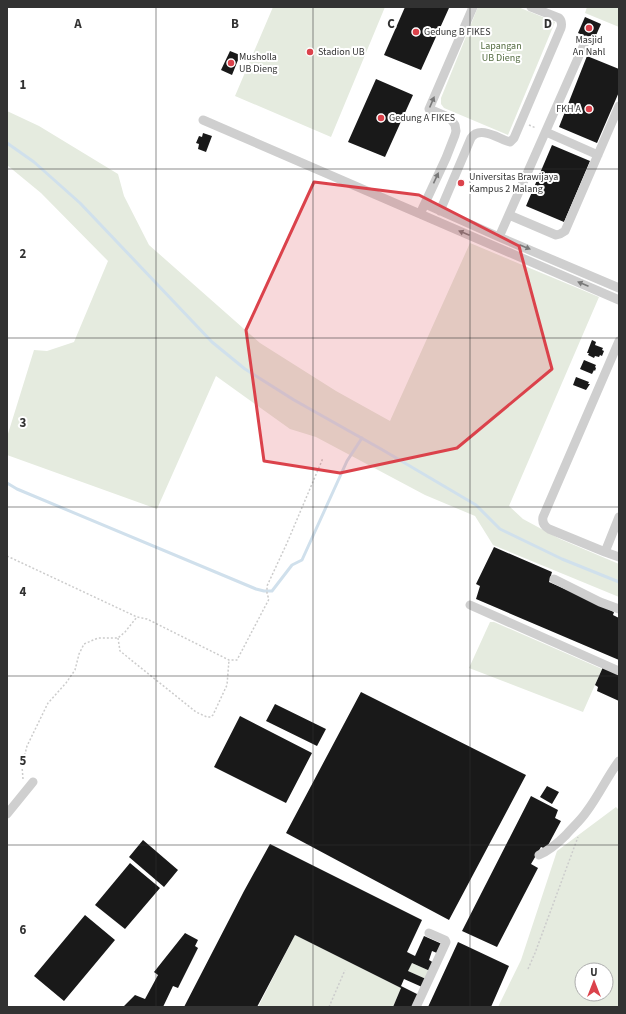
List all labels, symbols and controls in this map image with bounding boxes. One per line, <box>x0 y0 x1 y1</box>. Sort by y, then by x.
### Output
text: A <box>73 15 82 33</box>
text: B <box>231 15 239 33</box>
text: C <box>387 15 395 33</box>
text: D <box>544 15 552 33</box>
marker: Masjid An Nahl <box>584 23 594 33</box>
place label: Gedung B FIKES <box>424 25 490 39</box>
marker: Gedung B FIKES <box>411 27 421 37</box>
place label: Masjid An Nahl <box>573 33 606 59</box>
park label: Lapangan UB Dieng <box>480 39 522 65</box>
place label: Stadion UB <box>318 45 365 59</box>
marker: Stadion UB <box>305 47 315 57</box>
place label: Musholla UB Dieng <box>239 50 277 76</box>
marker: Musholla UB Dieng <box>226 58 236 68</box>
text: 1 <box>20 76 27 94</box>
one-way arrow <box>429 96 435 108</box>
place label: FKH A <box>556 102 582 116</box>
marker: FKH A <box>584 104 594 114</box>
place label: Gedung A FIKES <box>389 111 455 125</box>
marker: Gedung A FIKES <box>376 113 386 123</box>
place label: Universitas Brawijaya Kampus 2 Malang <box>469 170 558 196</box>
one-way arrow <box>433 173 439 184</box>
marker: Universitas Brawijaya Kampus 2 Malang <box>456 178 466 188</box>
one-way arrow <box>458 229 470 236</box>
text: 2 <box>20 245 27 263</box>
one-way arrow <box>519 245 531 251</box>
one-way arrow <box>577 281 589 287</box>
text: 3 <box>20 414 27 432</box>
text: 4 <box>20 583 27 601</box>
text: 5 <box>20 752 27 770</box>
text: 6 <box>20 921 27 939</box>
north arrow <box>574 962 614 1002</box>
text: U <box>590 965 598 980</box>

